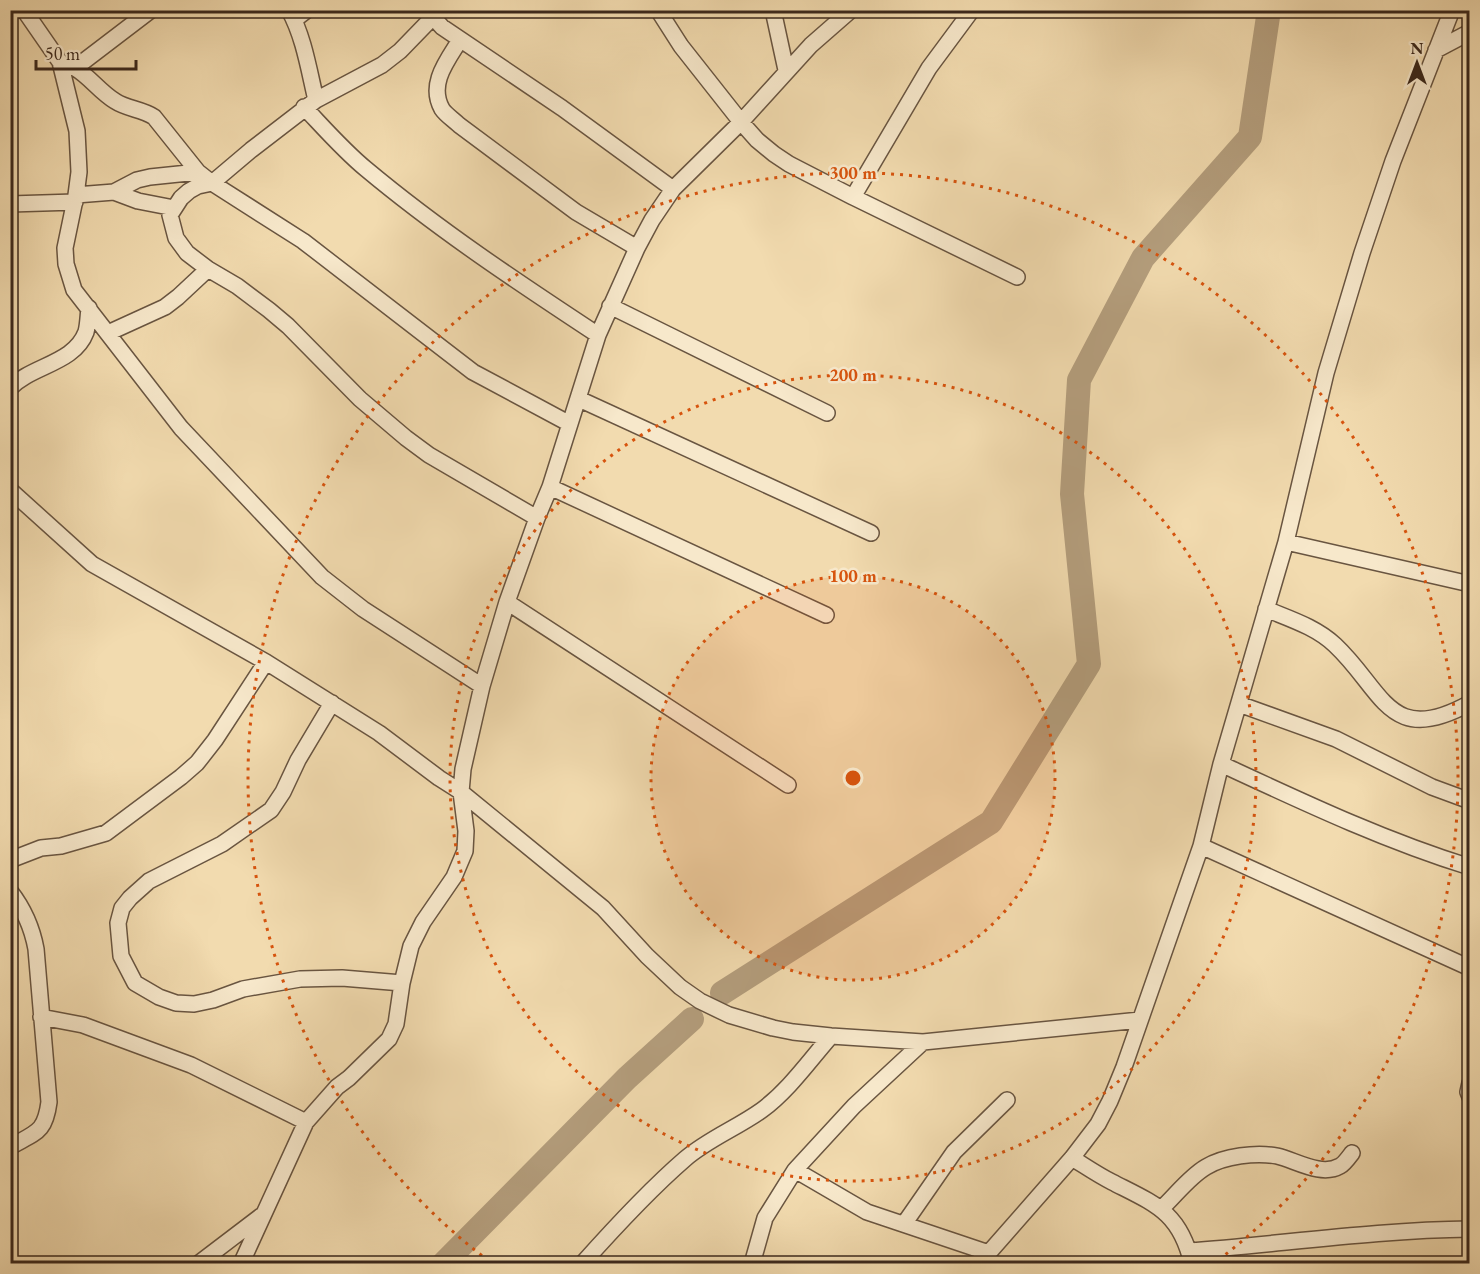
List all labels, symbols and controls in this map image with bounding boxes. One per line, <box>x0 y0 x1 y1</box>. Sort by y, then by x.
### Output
scale bar <box>36 33 136 71</box>
north arrow <box>1387 33 1447 93</box>
text: N <box>1411 38 1424 59</box>
text: 50 m <box>45 42 80 65</box>
text: 300 m <box>829 161 877 184</box>
text: 200 m <box>829 363 877 386</box>
text: 100 m <box>829 564 877 587</box>
centre of rings <box>843 768 863 788</box>

